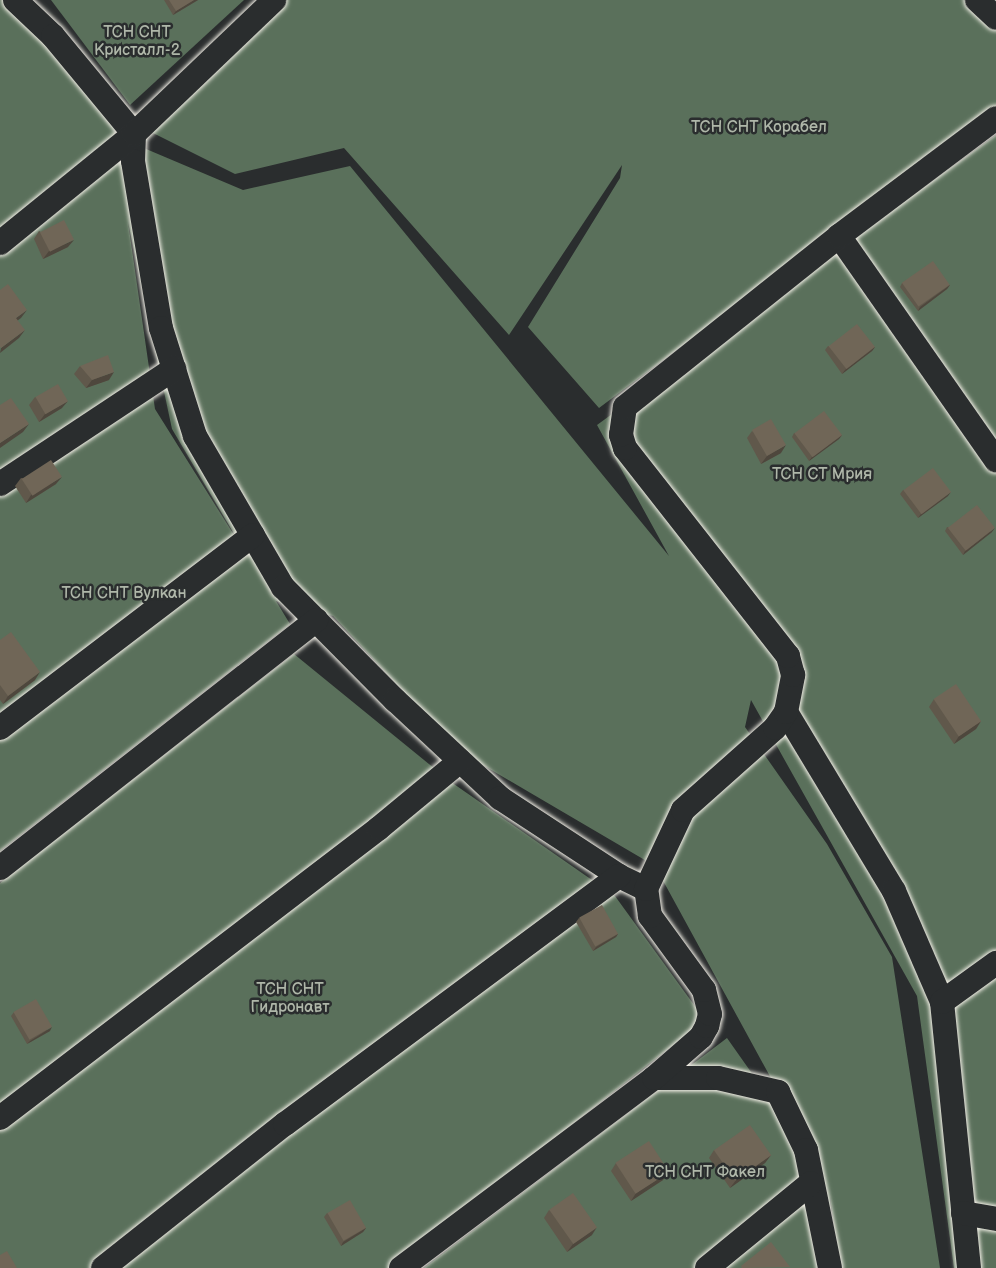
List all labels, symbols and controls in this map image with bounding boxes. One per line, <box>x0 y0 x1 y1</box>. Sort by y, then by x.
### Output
park label: ТСН СНТ Кристалл-2 <box>94 23 180 61</box>
park label: ТСН СНТ Корабел <box>691 118 827 138</box>
park label: ТСН СТ Мрия <box>772 465 872 485</box>
park label: ТСН СНТ Вулкан <box>61 584 187 604</box>
park label: ТСН СНТ Гидронавт <box>250 980 330 1018</box>
park label: ТСН СНТ Факел <box>645 1163 765 1183</box>

